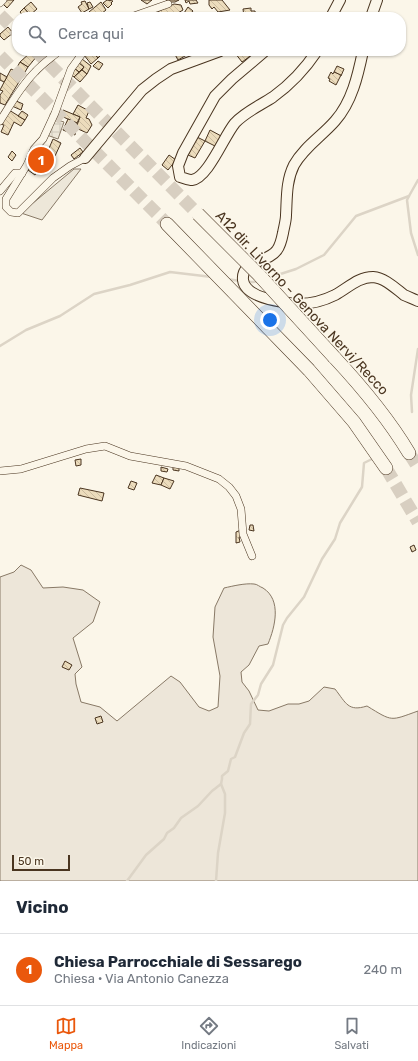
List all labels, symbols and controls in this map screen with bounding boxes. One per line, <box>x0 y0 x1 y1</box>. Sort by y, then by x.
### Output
search box <box>12 12 406 56</box>
icon: search <box>26 23 48 45</box>
text: Cerca qui <box>58 25 124 43</box>
pin: 1 <box>28 145 54 175</box>
street label: A12 dir. Livorno - Genova Nervi/Recco <box>212 207 392 399</box>
your location <box>260 310 280 330</box>
scale bar <box>12 853 70 872</box>
text: 50 m <box>18 855 44 868</box>
text: Vicino <box>16 897 69 917</box>
text: Chiesa Parrocchiale di Sessarego <box>54 953 302 971</box>
text: 1 <box>26 962 32 977</box>
text: 240 m <box>363 962 402 977</box>
text: Chiesa · Via Antonio Canezza <box>54 971 229 986</box>
tab: Mappa <box>49 1015 83 1052</box>
tab: Indicazioni <box>181 1015 236 1052</box>
tab: Salvati <box>334 1015 369 1052</box>

